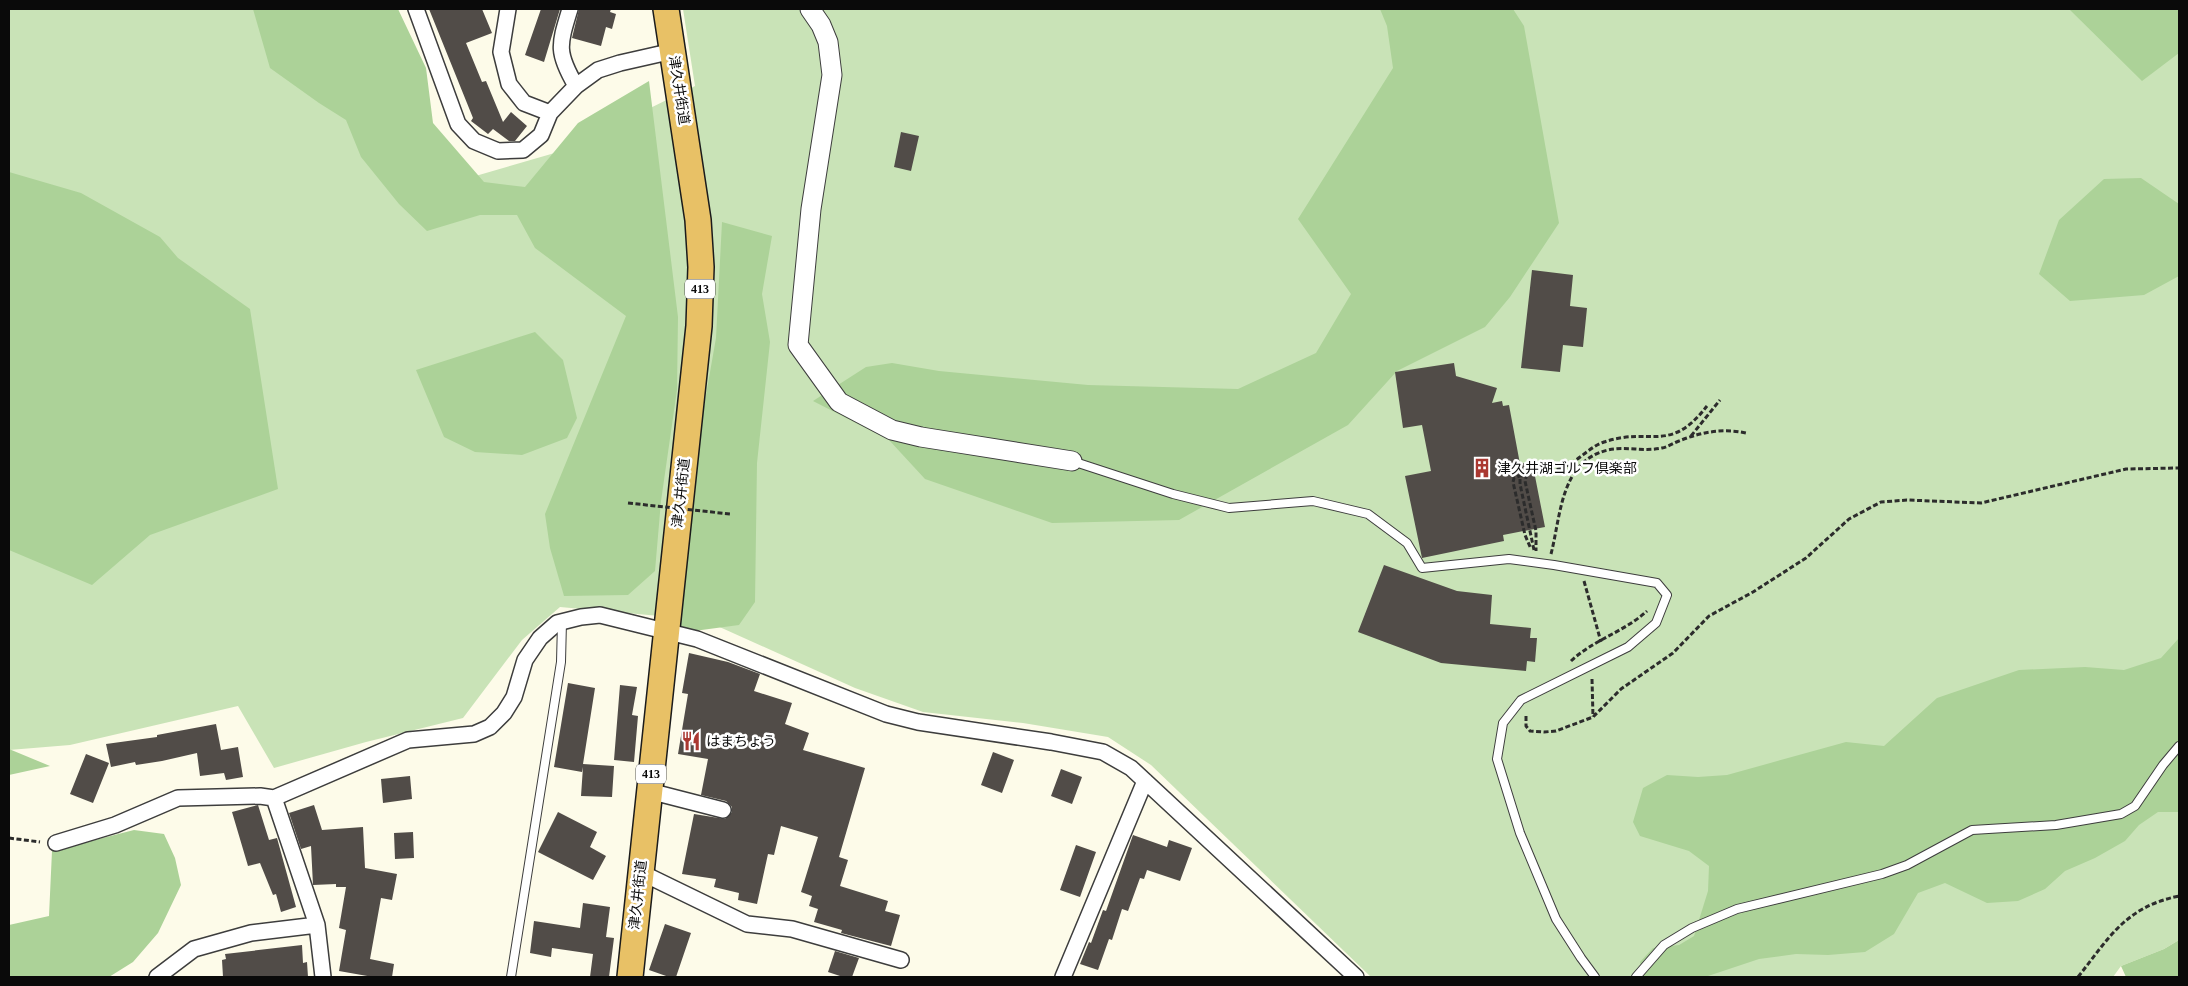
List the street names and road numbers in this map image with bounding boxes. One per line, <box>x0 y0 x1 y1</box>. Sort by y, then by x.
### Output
street label: 津久井街道 <box>666 54 693 126</box>
road number: 413 <box>685 280 715 298</box>
street label: 津久井街道 <box>669 457 692 529</box>
road number: 413 <box>636 764 666 784</box>
street label: 津久井街道 <box>626 859 649 931</box>

